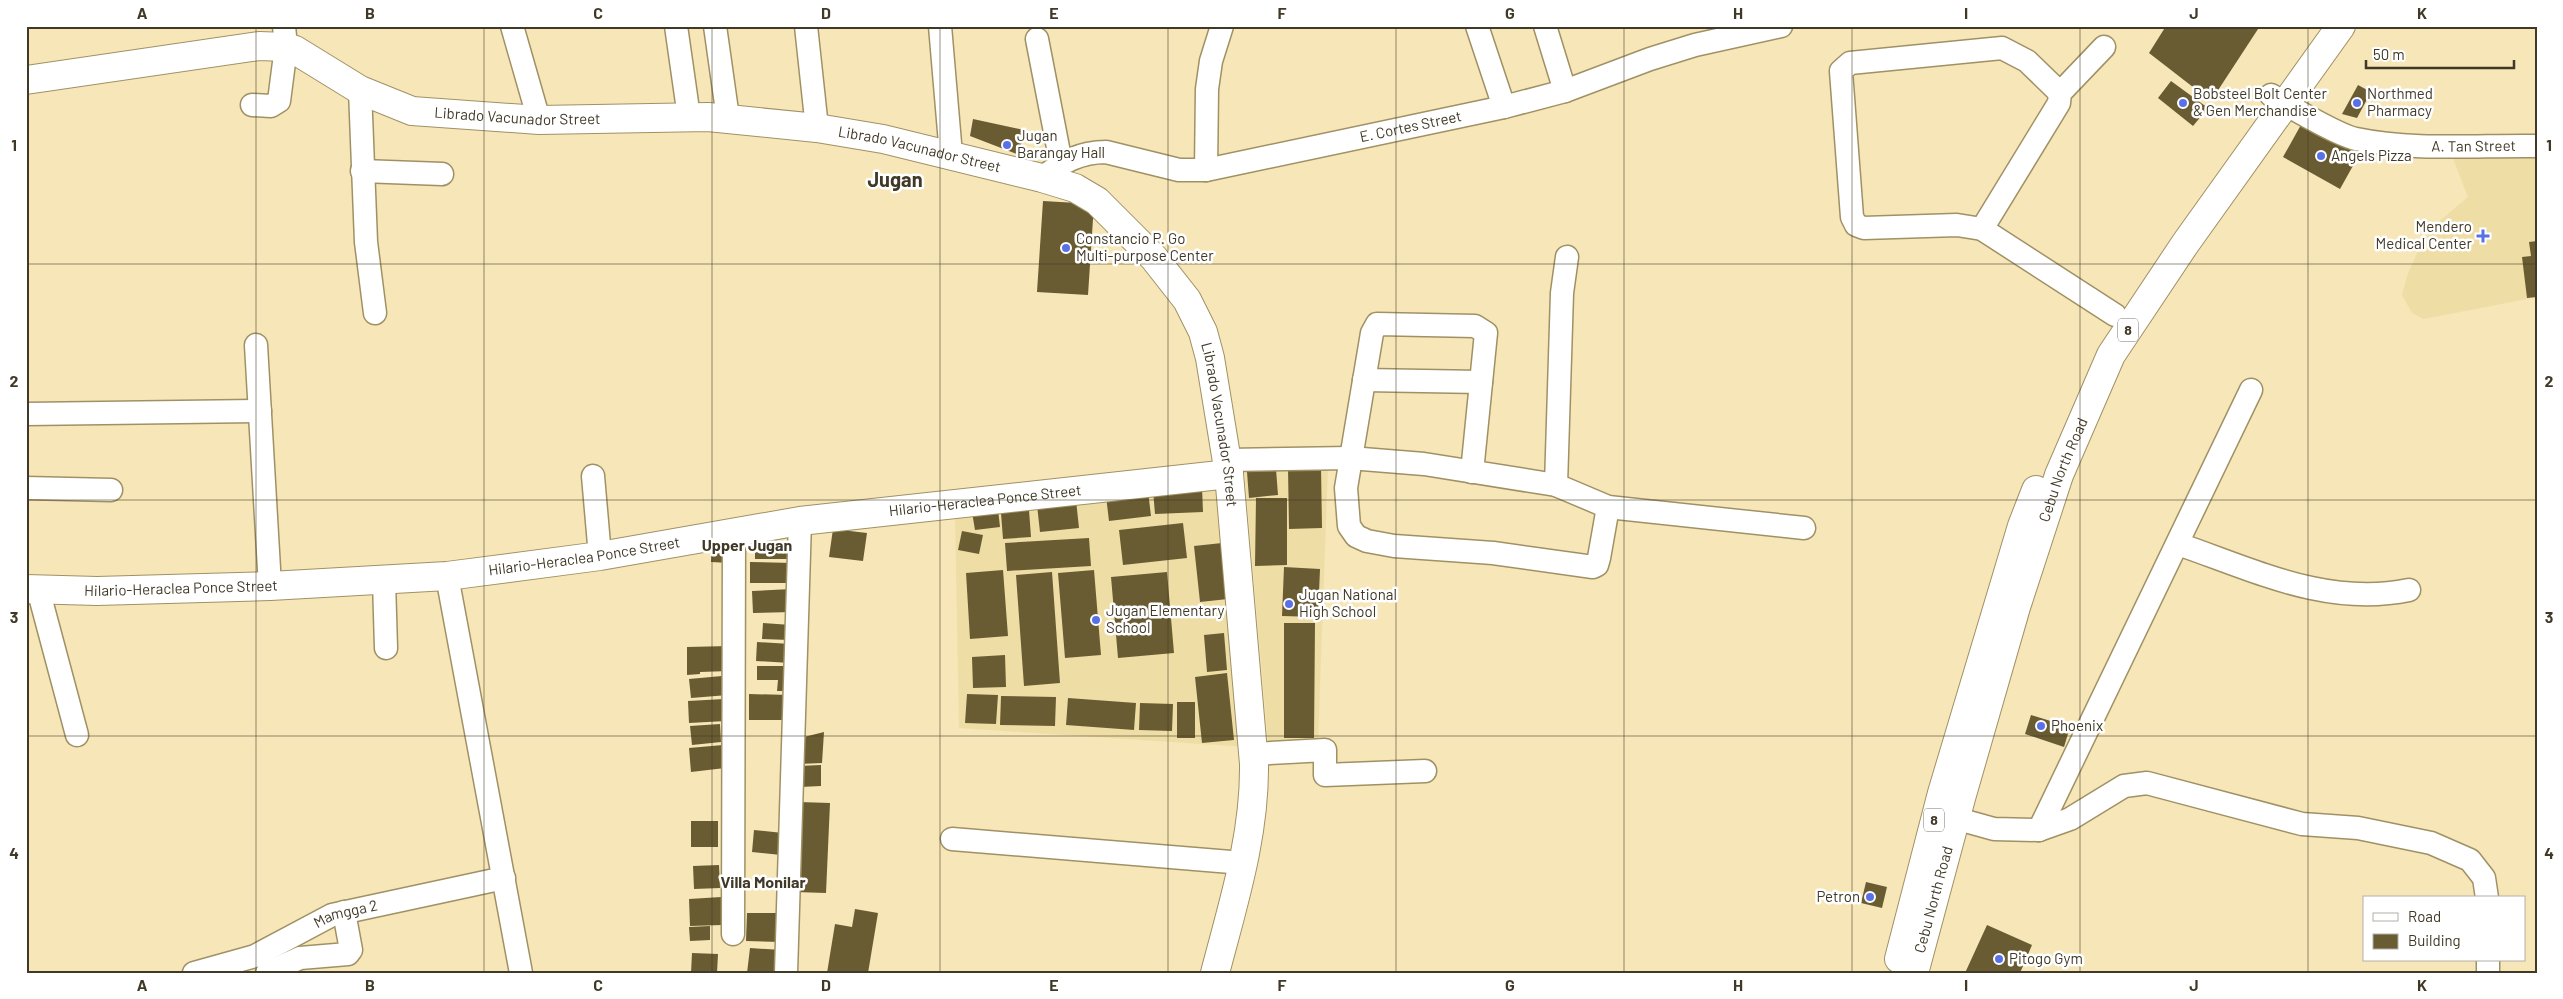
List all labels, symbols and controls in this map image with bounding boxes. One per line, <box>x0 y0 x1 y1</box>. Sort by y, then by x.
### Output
text: A <box>137 3 148 22</box>
text: B <box>365 3 375 22</box>
text: C <box>593 3 603 22</box>
text: D <box>821 3 831 22</box>
text: E <box>1049 3 1059 22</box>
text: F <box>1278 3 1287 22</box>
text: G <box>1505 3 1515 22</box>
text: H <box>1733 3 1743 22</box>
text: I <box>1964 3 1968 22</box>
text: J <box>2189 3 2199 22</box>
text: K <box>2417 3 2427 22</box>
scale bar <box>2366 38 2513 70</box>
text: 50 m <box>2373 45 2405 63</box>
place label: Bobsteel Bolt Center & Gen Merchandise <box>2193 84 2328 119</box>
place label: Northmed Pharmacy <box>2367 84 2433 119</box>
marker: Bobsteel Bolt Center & Gen Merchandise <box>2177 97 2189 109</box>
marker: Northmed Pharmacy <box>2351 97 2363 109</box>
street label: Librado Vacunador Street <box>434 103 601 128</box>
street label: E. Cortes Street <box>1358 106 1463 145</box>
street label: Librado Vacunador Street <box>837 122 1003 176</box>
place label: Jugan Barangay Hall <box>1017 126 1105 161</box>
text: 1 <box>11 135 17 154</box>
text: 1 <box>2546 135 2552 154</box>
street label: A. Tan Street <box>2431 136 2516 155</box>
marker: Jugan Barangay Hall <box>1001 139 1013 151</box>
place label: Angels Pizza <box>2331 146 2412 164</box>
marker: Angels Pizza <box>2315 150 2327 162</box>
district label: Jugan <box>867 167 923 191</box>
place label: Mendero Medical Center <box>2375 217 2473 252</box>
place label: Constancio P. Go Multi-purpose Center <box>1076 229 1214 264</box>
marker: Mendero Medical Center <box>2476 229 2490 243</box>
marker: Constancio P. Go Multi-purpose Center <box>1060 242 1072 254</box>
road number: 8 <box>2118 318 2138 342</box>
street label: Librado Vacunador Street <box>1198 340 1242 508</box>
text: 2 <box>10 371 19 390</box>
text: 2 <box>2545 371 2554 390</box>
street label: Cebu North Road <box>2034 415 2091 524</box>
street label: Hilario-Heraclea Ponce Street <box>888 480 1082 519</box>
street label: Hilario-Heraclea Ponce Street <box>487 532 681 579</box>
district label: Upper Jugan <box>702 535 792 554</box>
street label: Hilario-Heraclea Ponce Street <box>84 576 278 599</box>
place label: Jugan National High School <box>1299 585 1397 620</box>
marker: Jugan National High School <box>1283 598 1295 610</box>
place label: Jugan Elementary School <box>1106 601 1224 636</box>
text: 3 <box>10 607 18 626</box>
text: 3 <box>2545 607 2553 626</box>
marker: Jugan Elementary School <box>1090 614 1102 626</box>
place label: Phoenix <box>2051 716 2103 734</box>
marker: Phoenix <box>2035 720 2047 732</box>
road number: 8 <box>1924 808 1944 832</box>
text: 4 <box>9 843 19 862</box>
text: 4 <box>2544 843 2554 862</box>
street label: Cebu North Road <box>1910 844 1956 955</box>
district label: Villa Monilar <box>720 872 806 891</box>
place label: Petron <box>1816 887 1860 905</box>
marker: Petron <box>1864 891 1876 903</box>
street label: Mamgga 2 <box>310 895 379 931</box>
legend <box>2363 896 2526 962</box>
text: Road <box>2408 907 2441 925</box>
text: Building <box>2408 931 2461 949</box>
place label: Pitogo Gym <box>2009 949 2083 967</box>
marker: Pitogo Gym <box>1993 953 2005 965</box>
text: A <box>137 975 148 994</box>
text: B <box>365 975 375 994</box>
text: C <box>593 975 603 994</box>
text: D <box>821 975 831 994</box>
text: E <box>1049 975 1059 994</box>
text: F <box>1278 975 1287 994</box>
text: G <box>1505 975 1515 994</box>
text: H <box>1733 975 1743 994</box>
text: I <box>1964 975 1968 994</box>
text: J <box>2189 975 2199 994</box>
text: K <box>2417 975 2427 994</box>

